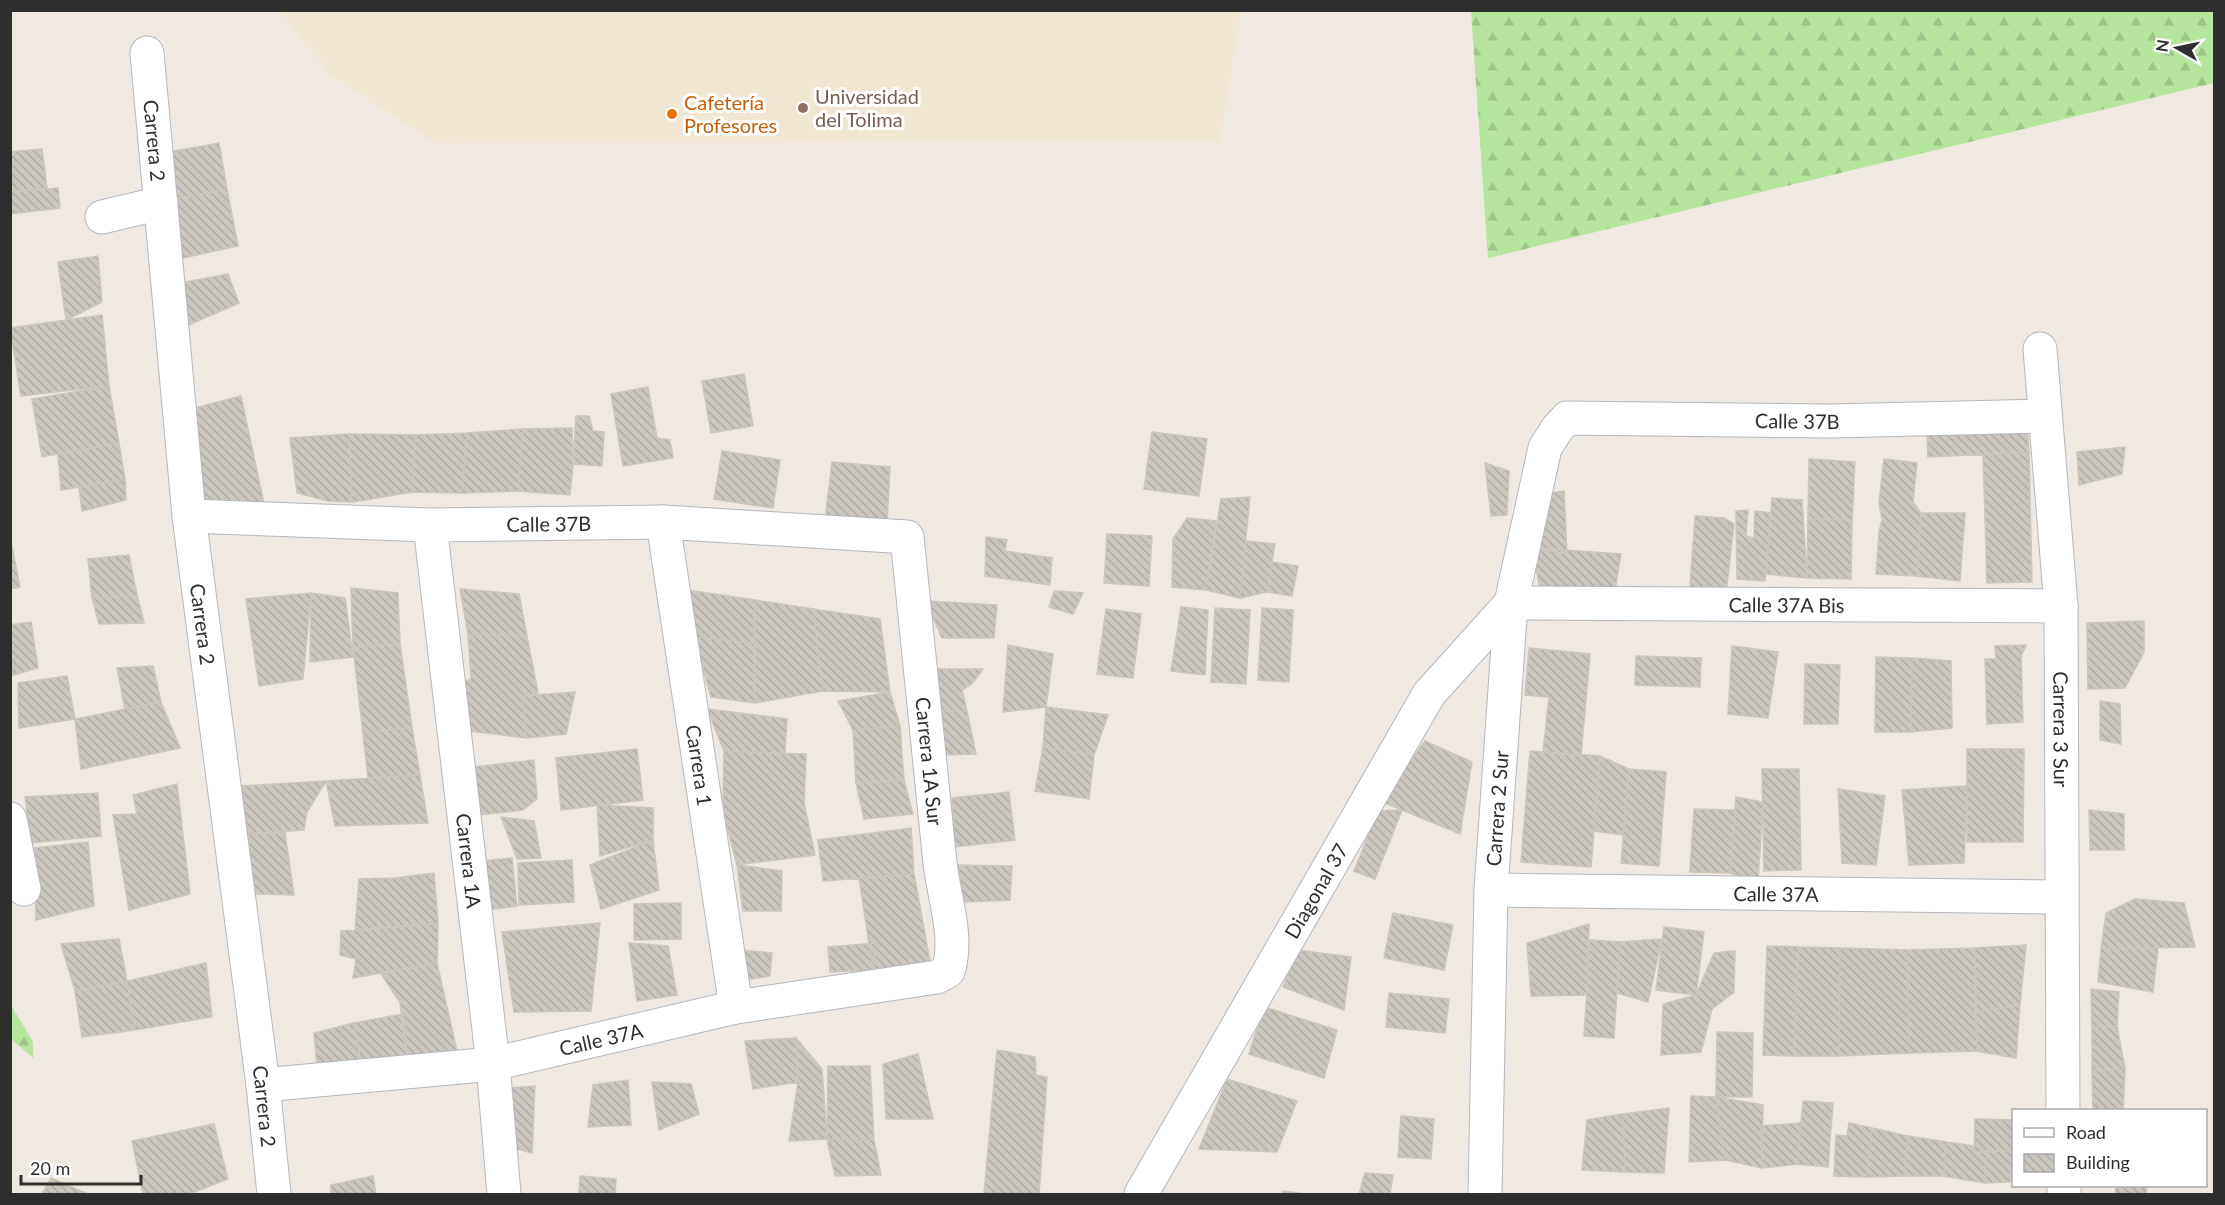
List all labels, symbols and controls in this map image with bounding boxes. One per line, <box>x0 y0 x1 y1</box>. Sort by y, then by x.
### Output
north arrow <box>2147 18 2207 78</box>
text: N <box>2151 38 2172 53</box>
place label: Universidad del Tolima <box>815 84 919 131</box>
place label: Cafetería Profesores <box>684 90 777 137</box>
street label: Carrera 2 <box>139 99 171 182</box>
marker: Universidad del Tolima <box>796 101 810 115</box>
marker: Cafetería Profesores <box>665 107 679 121</box>
street label: Calle 37B <box>1755 408 1840 433</box>
street label: Calle 37B <box>506 511 591 536</box>
street label: Carrera 2 <box>186 582 220 666</box>
street label: Calle 37A Bis <box>1728 592 1845 617</box>
street label: Carrera 3 Sur <box>2049 671 2074 788</box>
street label: Carrera 1A Sur <box>911 696 948 827</box>
street label: Carrera 1 <box>682 723 718 808</box>
street label: Carrera 2 Sur <box>1481 749 1513 867</box>
street label: Carrera 1A <box>452 812 487 910</box>
street label: Diagonal 37 <box>1279 839 1352 942</box>
street label: Calle 37A <box>1733 881 1819 906</box>
street label: Calle 37A <box>557 1018 646 1060</box>
street label: Carrera 2 <box>249 1064 281 1148</box>
legend <box>2012 1109 2207 1187</box>
text: Road <box>2066 1121 2106 1143</box>
scale bar <box>21 1148 141 1186</box>
text: Building <box>2066 1151 2130 1173</box>
text: 20 m <box>30 1157 70 1179</box>

